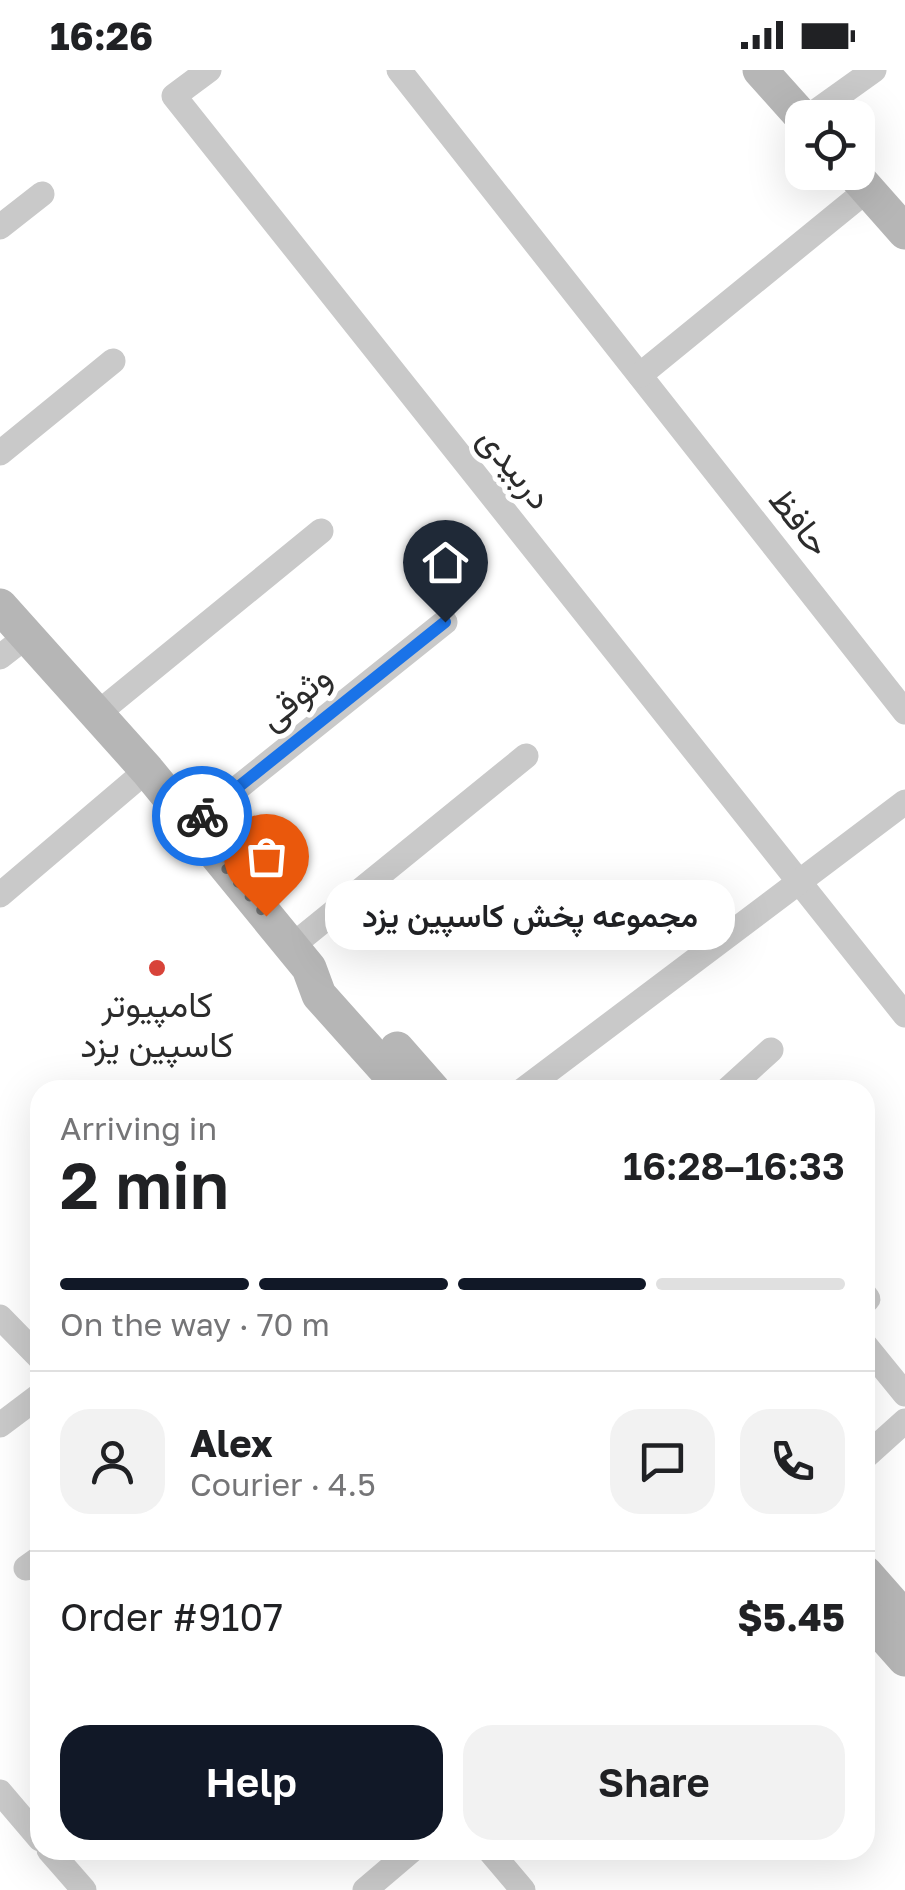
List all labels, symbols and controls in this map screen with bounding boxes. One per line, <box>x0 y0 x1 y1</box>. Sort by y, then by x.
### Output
text: 16:26 <box>50 13 153 58</box>
map controls <box>785 100 875 190</box>
button: locate <box>785 100 875 190</box>
street label: دربیدی <box>468 418 562 518</box>
street label: حافظ <box>761 479 841 564</box>
pin <box>403 520 488 623</box>
icon: home <box>418 535 473 590</box>
street label: وثوقی <box>250 655 340 739</box>
courier <box>152 766 252 866</box>
icon: bike <box>175 789 230 844</box>
pin <box>224 814 309 917</box>
icon: bag <box>239 829 294 884</box>
callout: مجموعه پخش کاسپین یزد <box>326 881 736 951</box>
text: مجموعه پخش کاسپین یزد <box>362 896 698 934</box>
marker: کامپیوتر کاسپین یزد <box>146 957 168 979</box>
place label: کامپیوتر کاسپین یزد <box>80 983 234 1069</box>
text: Arriving in <box>60 1109 217 1147</box>
text: 16:28–16:33 <box>623 1143 845 1188</box>
text: 2 min <box>60 1145 229 1223</box>
text: On the way · 70 m <box>60 1305 330 1343</box>
button: person <box>60 1409 165 1514</box>
button: chat <box>610 1409 715 1514</box>
button: phone <box>740 1409 845 1514</box>
text: Alex <box>190 1420 273 1465</box>
text: Courier · 4.5 <box>190 1465 376 1503</box>
text: Order #9107 <box>60 1594 283 1639</box>
text: $5.45 <box>737 1594 845 1639</box>
button: Help <box>60 1725 443 1840</box>
button: Share <box>463 1725 845 1840</box>

